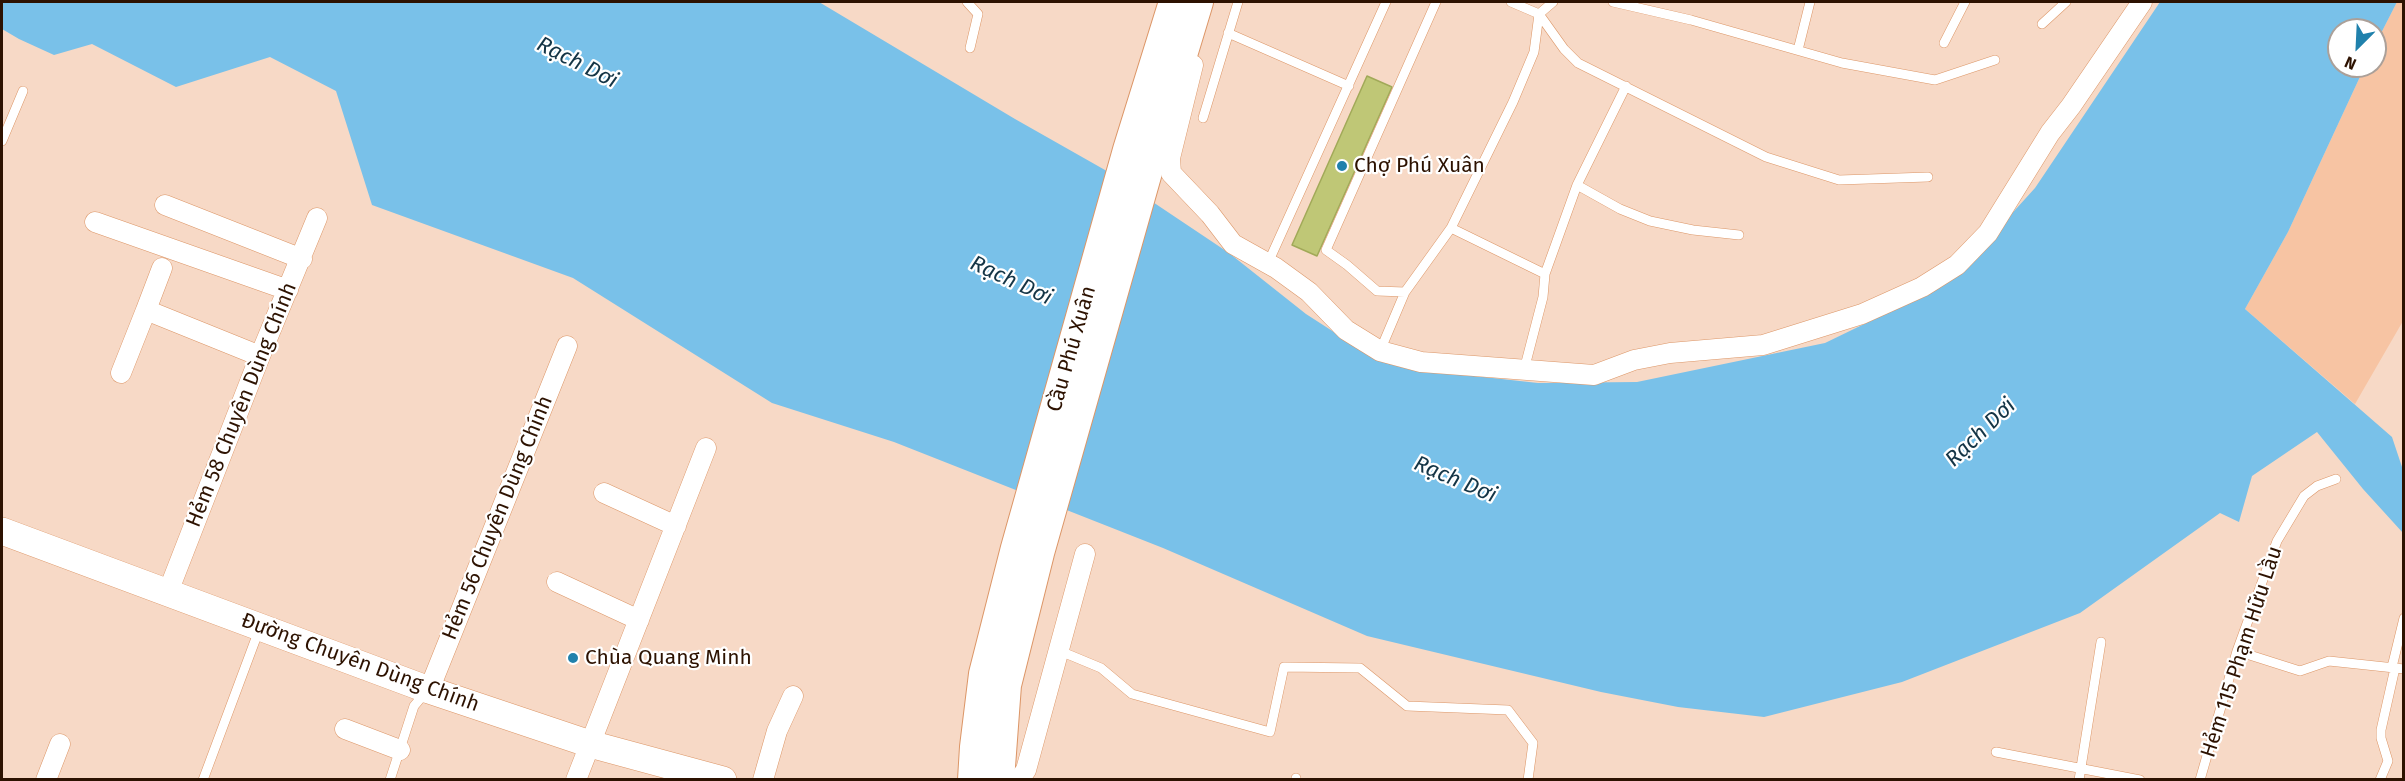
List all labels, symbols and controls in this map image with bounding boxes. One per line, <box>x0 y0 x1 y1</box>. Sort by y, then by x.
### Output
north arrow <box>2327 18 2387 78</box>
water label: Rạch Dơi <box>532 31 622 95</box>
text: N <box>2342 52 2359 74</box>
place label: Chợ Phú Xuân <box>1354 153 1485 179</box>
marker: Chợ Phú Xuân <box>1335 159 1349 173</box>
water label: Rạch Dơi <box>966 251 1056 311</box>
street label: Hẻm 58 Chuyên Dùng Chính <box>181 279 303 531</box>
street label: Cầu Phú Xuân <box>1042 283 1102 415</box>
street label: Hẻm 56 Chuyên Dùng Chính <box>437 392 559 644</box>
water label: Rạch Dơi <box>1940 393 2022 473</box>
water label: Rạch Dơi <box>1410 451 1500 509</box>
street label: Hẻm 115 Phạm Hữu Lầu <box>2196 543 2288 761</box>
street label: Đường Chuyên Dùng Chính <box>237 608 483 718</box>
place label: Chùa Quang Minh <box>585 645 752 671</box>
marker: Chùa Quang Minh <box>566 651 580 665</box>

